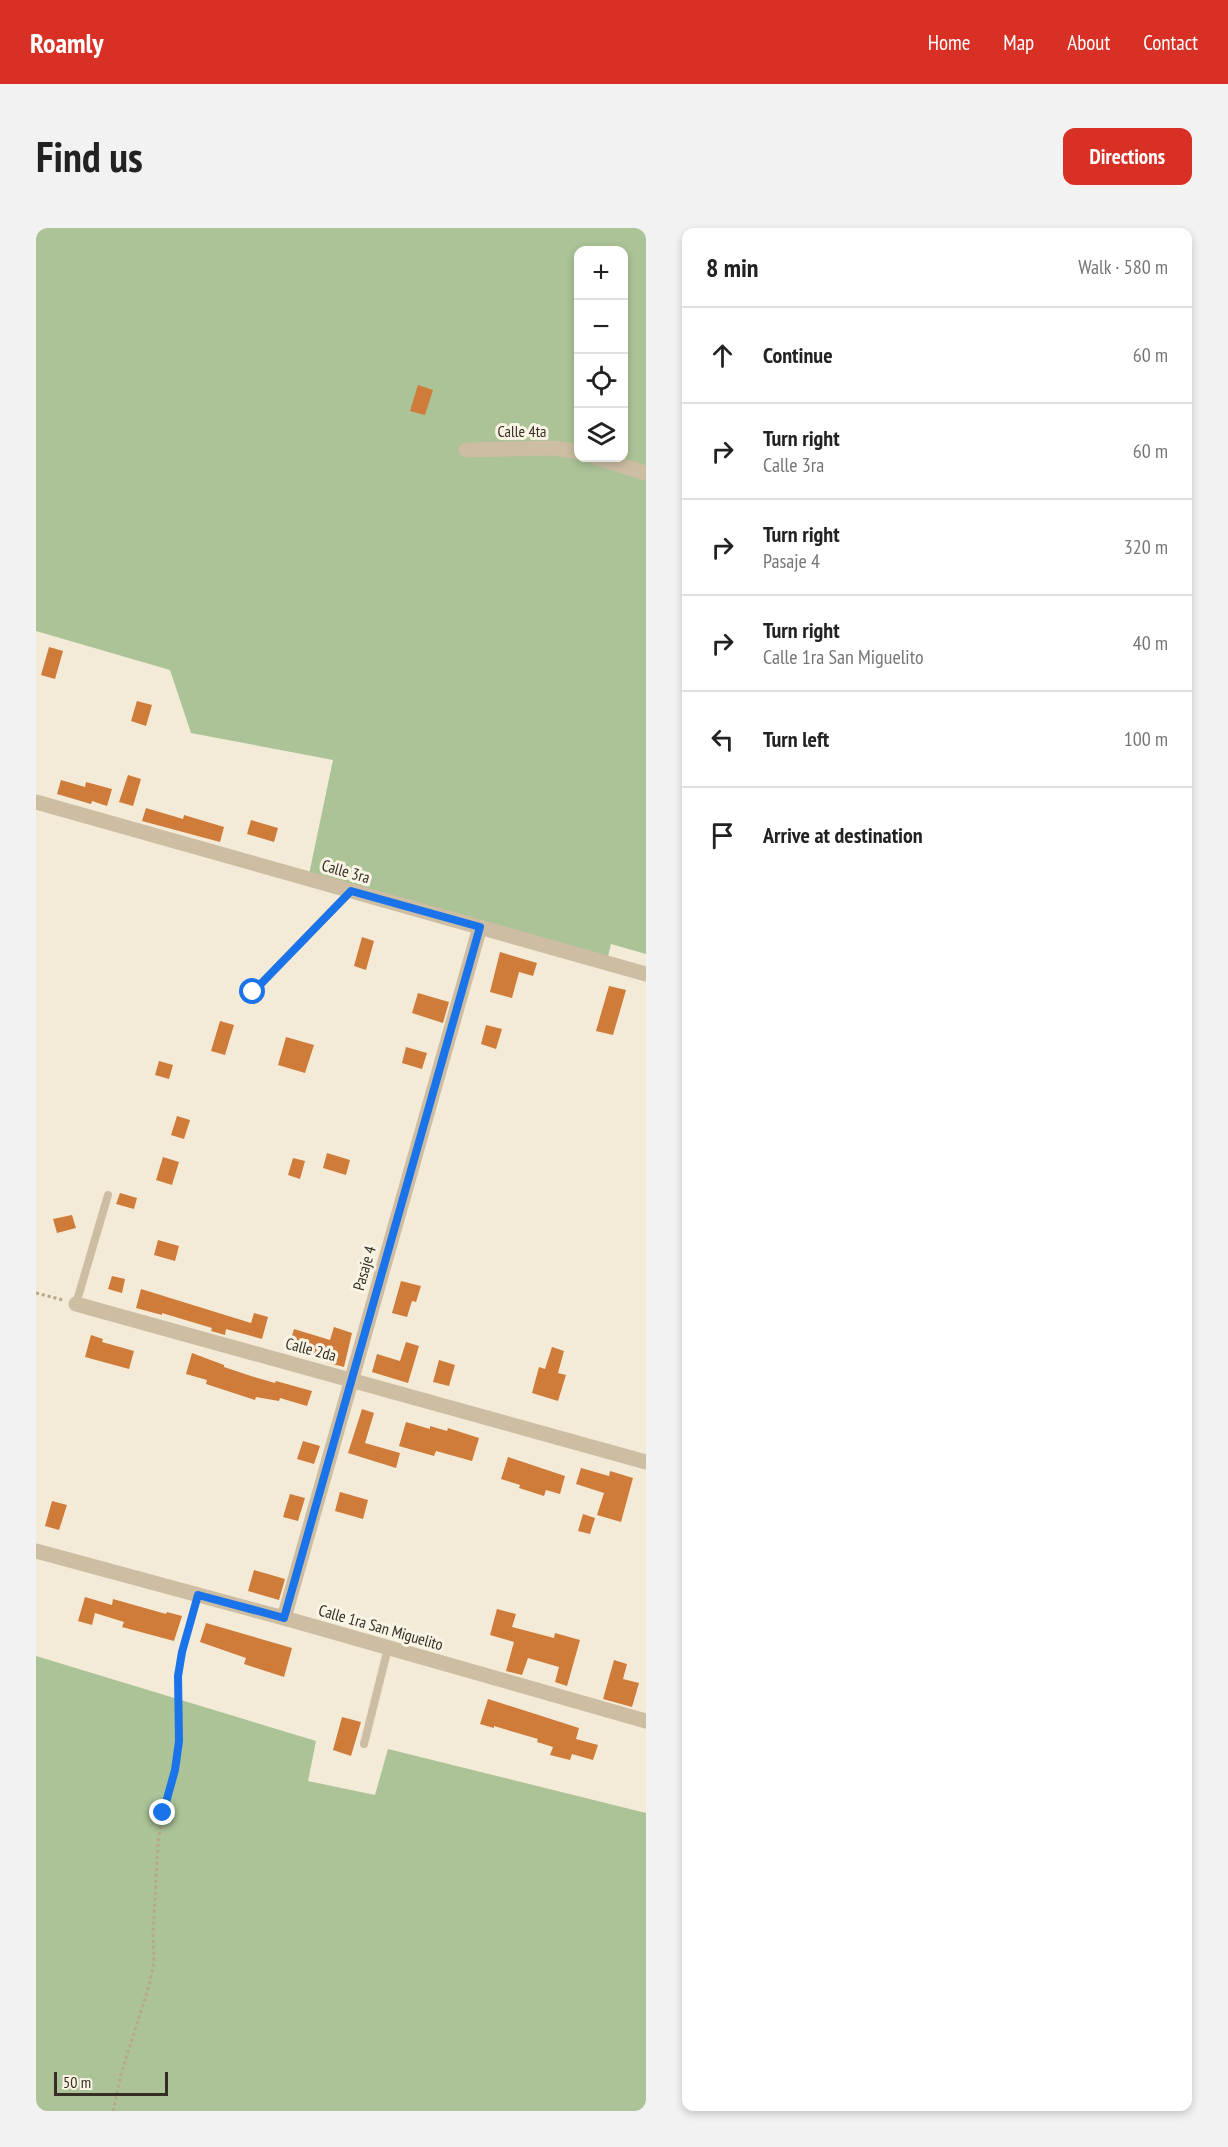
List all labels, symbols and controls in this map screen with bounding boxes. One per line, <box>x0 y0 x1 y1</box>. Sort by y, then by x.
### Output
text: Roamly <box>30 24 104 61</box>
text: Home <box>928 29 970 56</box>
text: Map <box>1003 29 1034 56</box>
text: About <box>1067 29 1110 56</box>
text: Contact <box>1143 29 1198 56</box>
button: Directions <box>1063 128 1192 185</box>
text: Find us <box>36 129 143 184</box>
map controls <box>574 246 628 462</box>
button: + <box>574 246 628 300</box>
text: 8 min <box>706 251 759 284</box>
text: Walk · 580 m <box>1078 254 1168 280</box>
button: − <box>574 300 628 354</box>
icon: ahead <box>706 339 739 372</box>
text: Continue <box>763 341 833 369</box>
text: 60 m <box>1133 342 1168 368</box>
button: locate <box>574 354 628 408</box>
button: layers <box>574 408 628 462</box>
street label: Calle 4ta <box>498 421 546 441</box>
text: Turn right <box>763 424 840 452</box>
icon: right <box>706 435 739 468</box>
text: 60 m <box>1133 438 1168 464</box>
text: Calle 3ra <box>763 452 824 478</box>
text: Turn right <box>763 520 840 548</box>
icon: right <box>706 531 739 564</box>
text: 320 m <box>1124 534 1168 560</box>
text: Pasaje 4 <box>763 548 820 574</box>
text: Turn right <box>763 616 840 644</box>
icon: right <box>706 627 739 660</box>
text: 40 m <box>1133 630 1168 656</box>
text: Calle 1ra San Miguelito <box>763 644 924 670</box>
icon: left <box>706 723 739 756</box>
text: Turn left <box>763 725 829 753</box>
text: 100 m <box>1124 726 1168 752</box>
icon: arrive <box>706 819 739 852</box>
text: Arrive at destination <box>763 821 923 849</box>
street label: Calle 3ra <box>320 855 372 887</box>
route start <box>239 978 265 1004</box>
street label: Pasaje 4 <box>348 1243 380 1293</box>
street label: Calle 2da <box>284 1333 338 1365</box>
street label: Calle 1ra San Miguelito <box>316 1600 446 1654</box>
route end <box>149 1799 175 1825</box>
scale bar <box>54 2069 168 2096</box>
text: 50 m <box>63 2072 91 2092</box>

